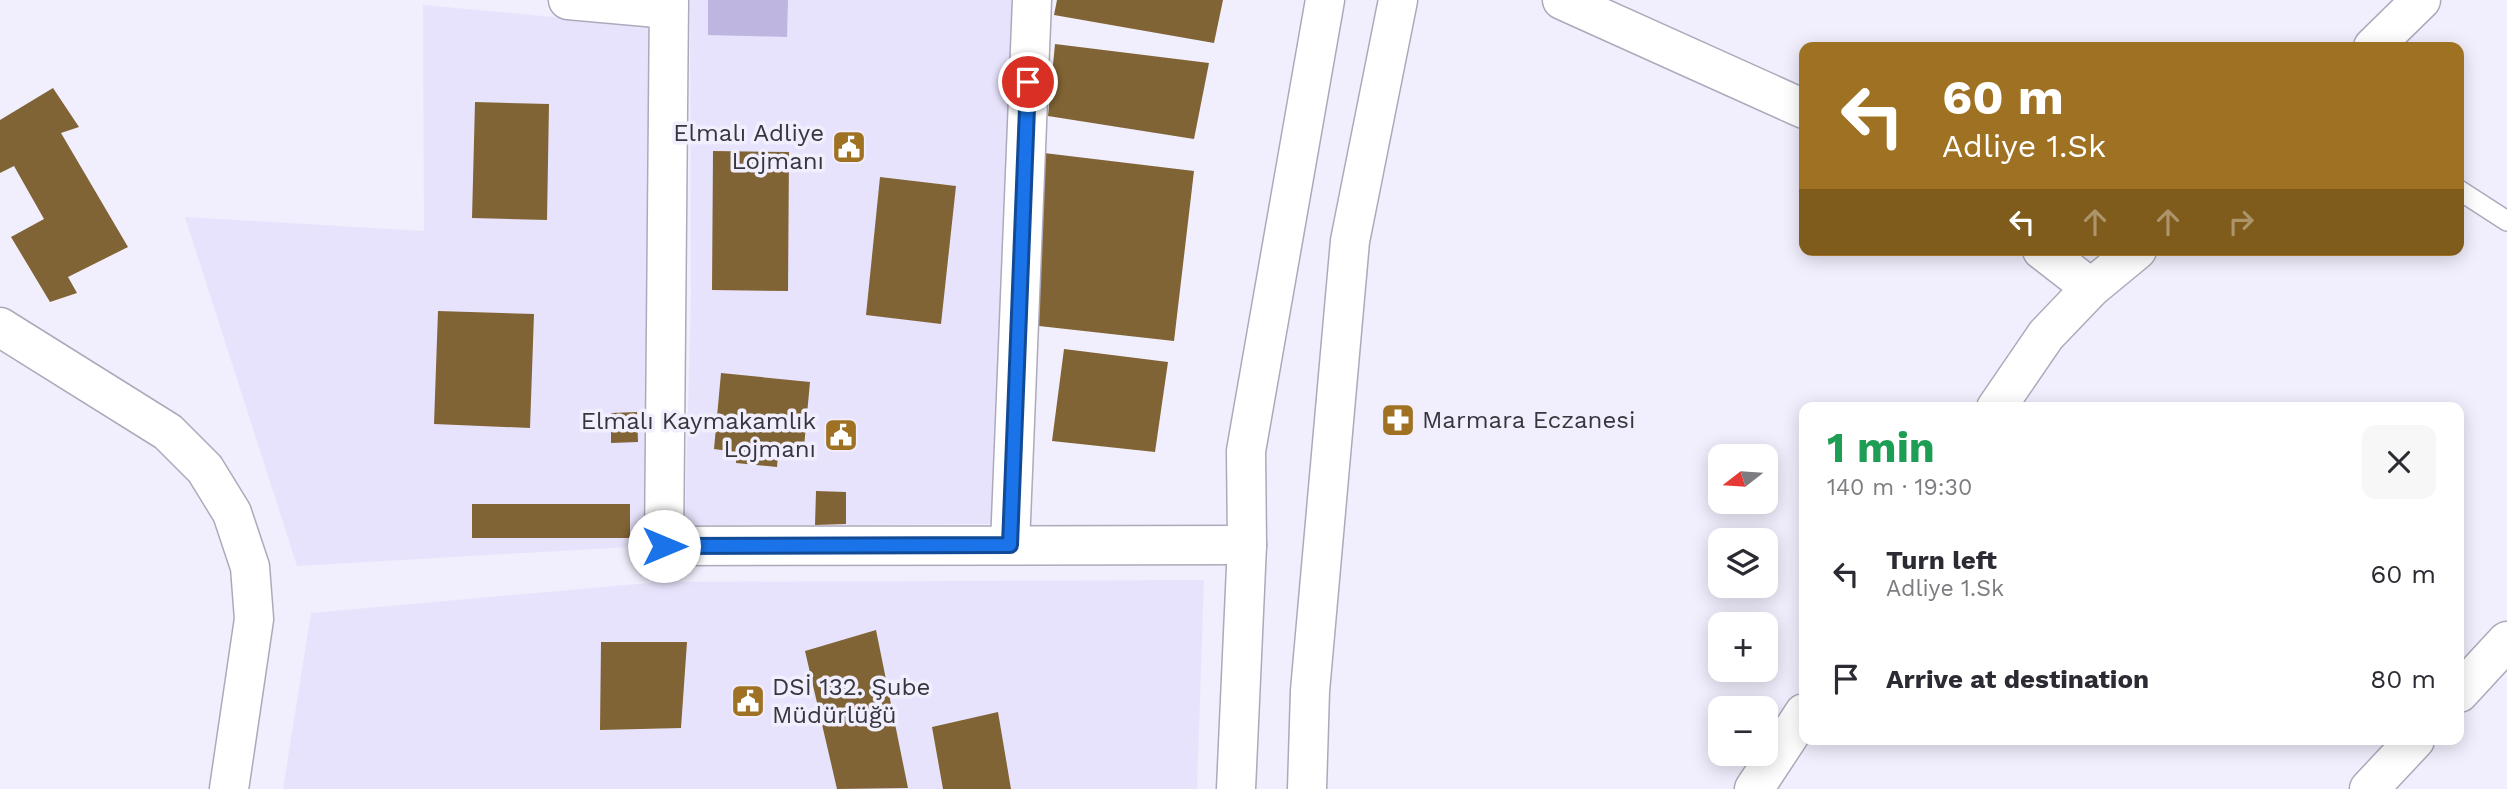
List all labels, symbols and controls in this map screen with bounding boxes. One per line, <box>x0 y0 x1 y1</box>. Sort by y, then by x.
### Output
pin <box>998 52 1058 112</box>
icon: arrive <box>1009 63 1047 101</box>
text: 60 m <box>1942 68 2064 126</box>
icon: left <box>1827 70 1918 161</box>
place label: Elmalı Adliye Lojmanı <box>673 119 824 175</box>
text: Adliye 1.Sk <box>1942 127 2106 165</box>
public building icon: Elmalı Adliye Lojmanı <box>830 128 868 166</box>
icon: left <box>2003 203 2041 241</box>
icon: ahead <box>2076 203 2114 241</box>
icon: ahead <box>2149 203 2187 241</box>
icon: right <box>2222 203 2260 241</box>
pharmacy icon: Marmara Eczanesi <box>1379 401 1417 439</box>
place label: Marmara Eczanesi <box>1422 406 1635 434</box>
place label: Elmalı Kaymakamlık Lojmanı <box>581 407 816 463</box>
public building icon: Elmalı Kaymakamlık Lojmanı <box>822 416 860 454</box>
text: 1 min <box>1827 423 1935 472</box>
button: close <box>2362 425 2436 499</box>
north arrow <box>1708 444 1778 514</box>
map controls <box>1708 444 1778 766</box>
text: 140 m · 19:30 <box>1827 474 1972 501</box>
position arrow <box>627 509 701 583</box>
button: layers <box>1708 528 1778 598</box>
text: Turn left <box>1886 545 1997 575</box>
icon: left <box>1827 555 1865 593</box>
text: 60 m <box>2370 559 2436 589</box>
text: Adliye 1.Sk <box>1886 575 2004 602</box>
button: + <box>1708 612 1778 682</box>
icon: arrive <box>1827 660 1865 698</box>
text: Arrive at destination <box>1886 664 2149 694</box>
text: 80 m <box>2370 664 2436 694</box>
place label: DSİ 132. Şube Müdürlüğü <box>772 673 930 729</box>
public building icon: DSİ 132. Şube Müdürlüğü <box>729 682 767 720</box>
button: − <box>1708 696 1778 766</box>

